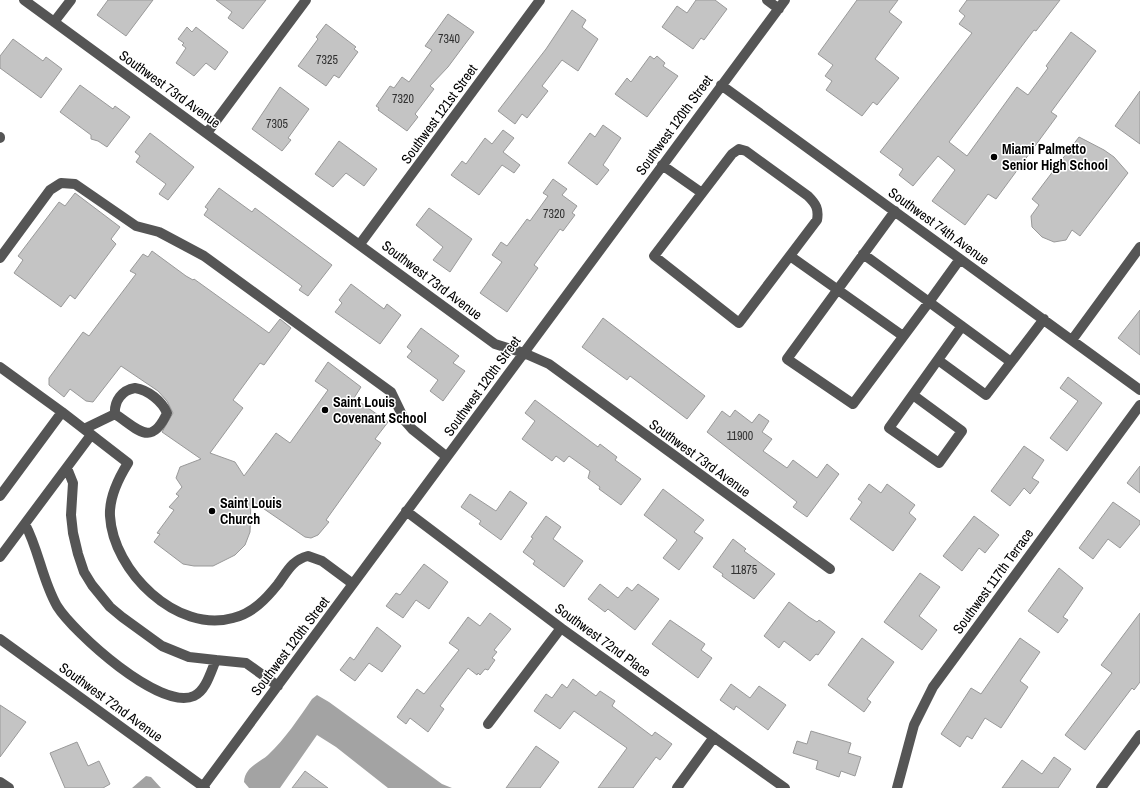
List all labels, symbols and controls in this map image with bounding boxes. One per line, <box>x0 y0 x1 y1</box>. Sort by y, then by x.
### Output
house number: 7340 <box>438 31 460 47</box>
street label: Southwest 73rd Avenue <box>116 46 224 132</box>
house number: 7325 <box>316 52 338 68</box>
street label: Southwest 121st Street <box>397 61 481 167</box>
street label: Southwest 120th Street <box>632 71 716 179</box>
house number: 7320 <box>392 91 414 107</box>
house number: 7305 <box>266 116 288 132</box>
place label: Miami Palmetto Senior High School <box>1002 140 1108 174</box>
marker: Miami Palmetto Senior High School <box>989 152 999 162</box>
street label: Southwest 74th Avenue <box>885 183 993 269</box>
house number: 7320 <box>543 206 565 222</box>
street label: Southwest 73rd Avenue <box>378 236 486 324</box>
street label: Southwest 120th Street <box>440 332 524 440</box>
place label: Saint Louis Covenant School <box>333 393 427 427</box>
marker: Saint Louis Covenant School <box>320 405 330 415</box>
street label: Southwest 73rd Avenue <box>646 415 754 501</box>
house number: 11900 <box>727 428 753 444</box>
place label: Saint Louis Church <box>220 494 282 528</box>
marker: Saint Louis Church <box>207 506 217 516</box>
street label: Southwest 117th Terrace <box>949 525 1037 637</box>
house number: 11875 <box>731 562 758 578</box>
street label: Southwest 120th Street <box>247 593 333 699</box>
street label: Southwest 72nd Place <box>551 599 655 681</box>
street label: Southwest 72nd Avenue <box>56 658 166 746</box>

